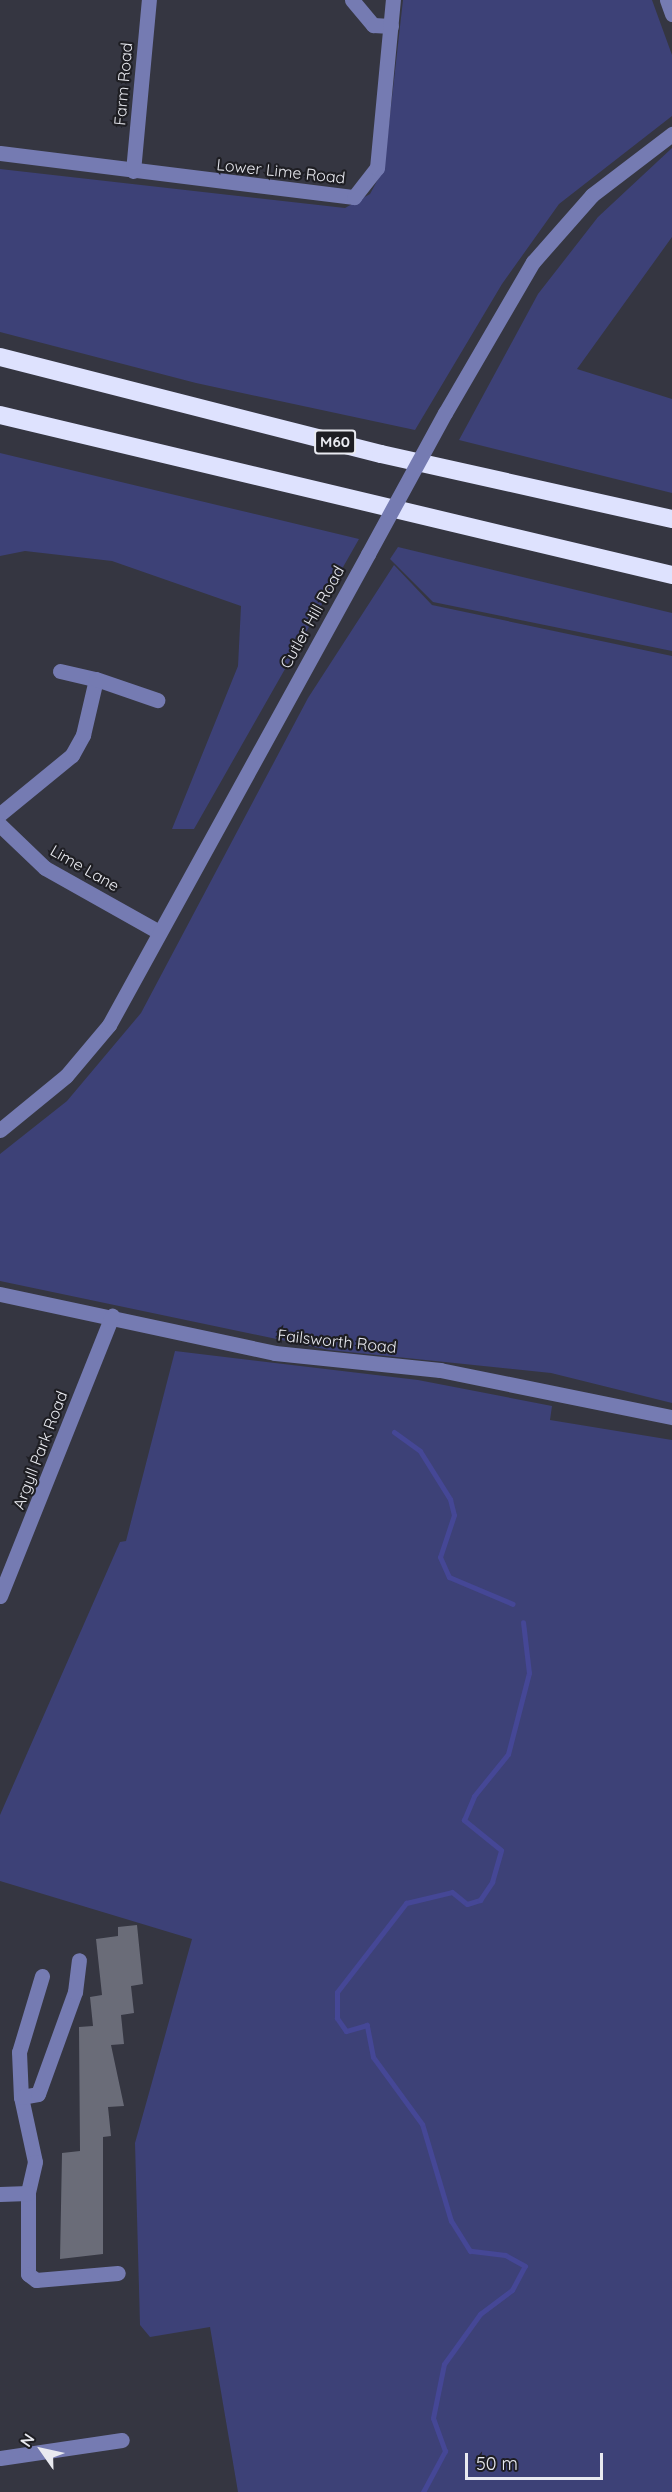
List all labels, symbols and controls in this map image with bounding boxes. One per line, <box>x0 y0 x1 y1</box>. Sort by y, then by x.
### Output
street label: Farm Road <box>110 42 136 126</box>
street label: Lower Lime Road <box>216 155 346 187</box>
road number: M60 <box>314 430 356 454</box>
street label: Cutler Hill Road <box>276 562 348 672</box>
street label: Lime Lane <box>47 841 123 895</box>
street label: Failsworth Road <box>277 1325 397 1357</box>
street label: Argyll Park Road <box>9 1388 71 1512</box>
north arrow <box>12 2420 72 2480</box>
text: N <box>15 2429 39 2450</box>
scale bar <box>468 2441 606 2479</box>
text: 50 m <box>476 2452 518 2475</box>

